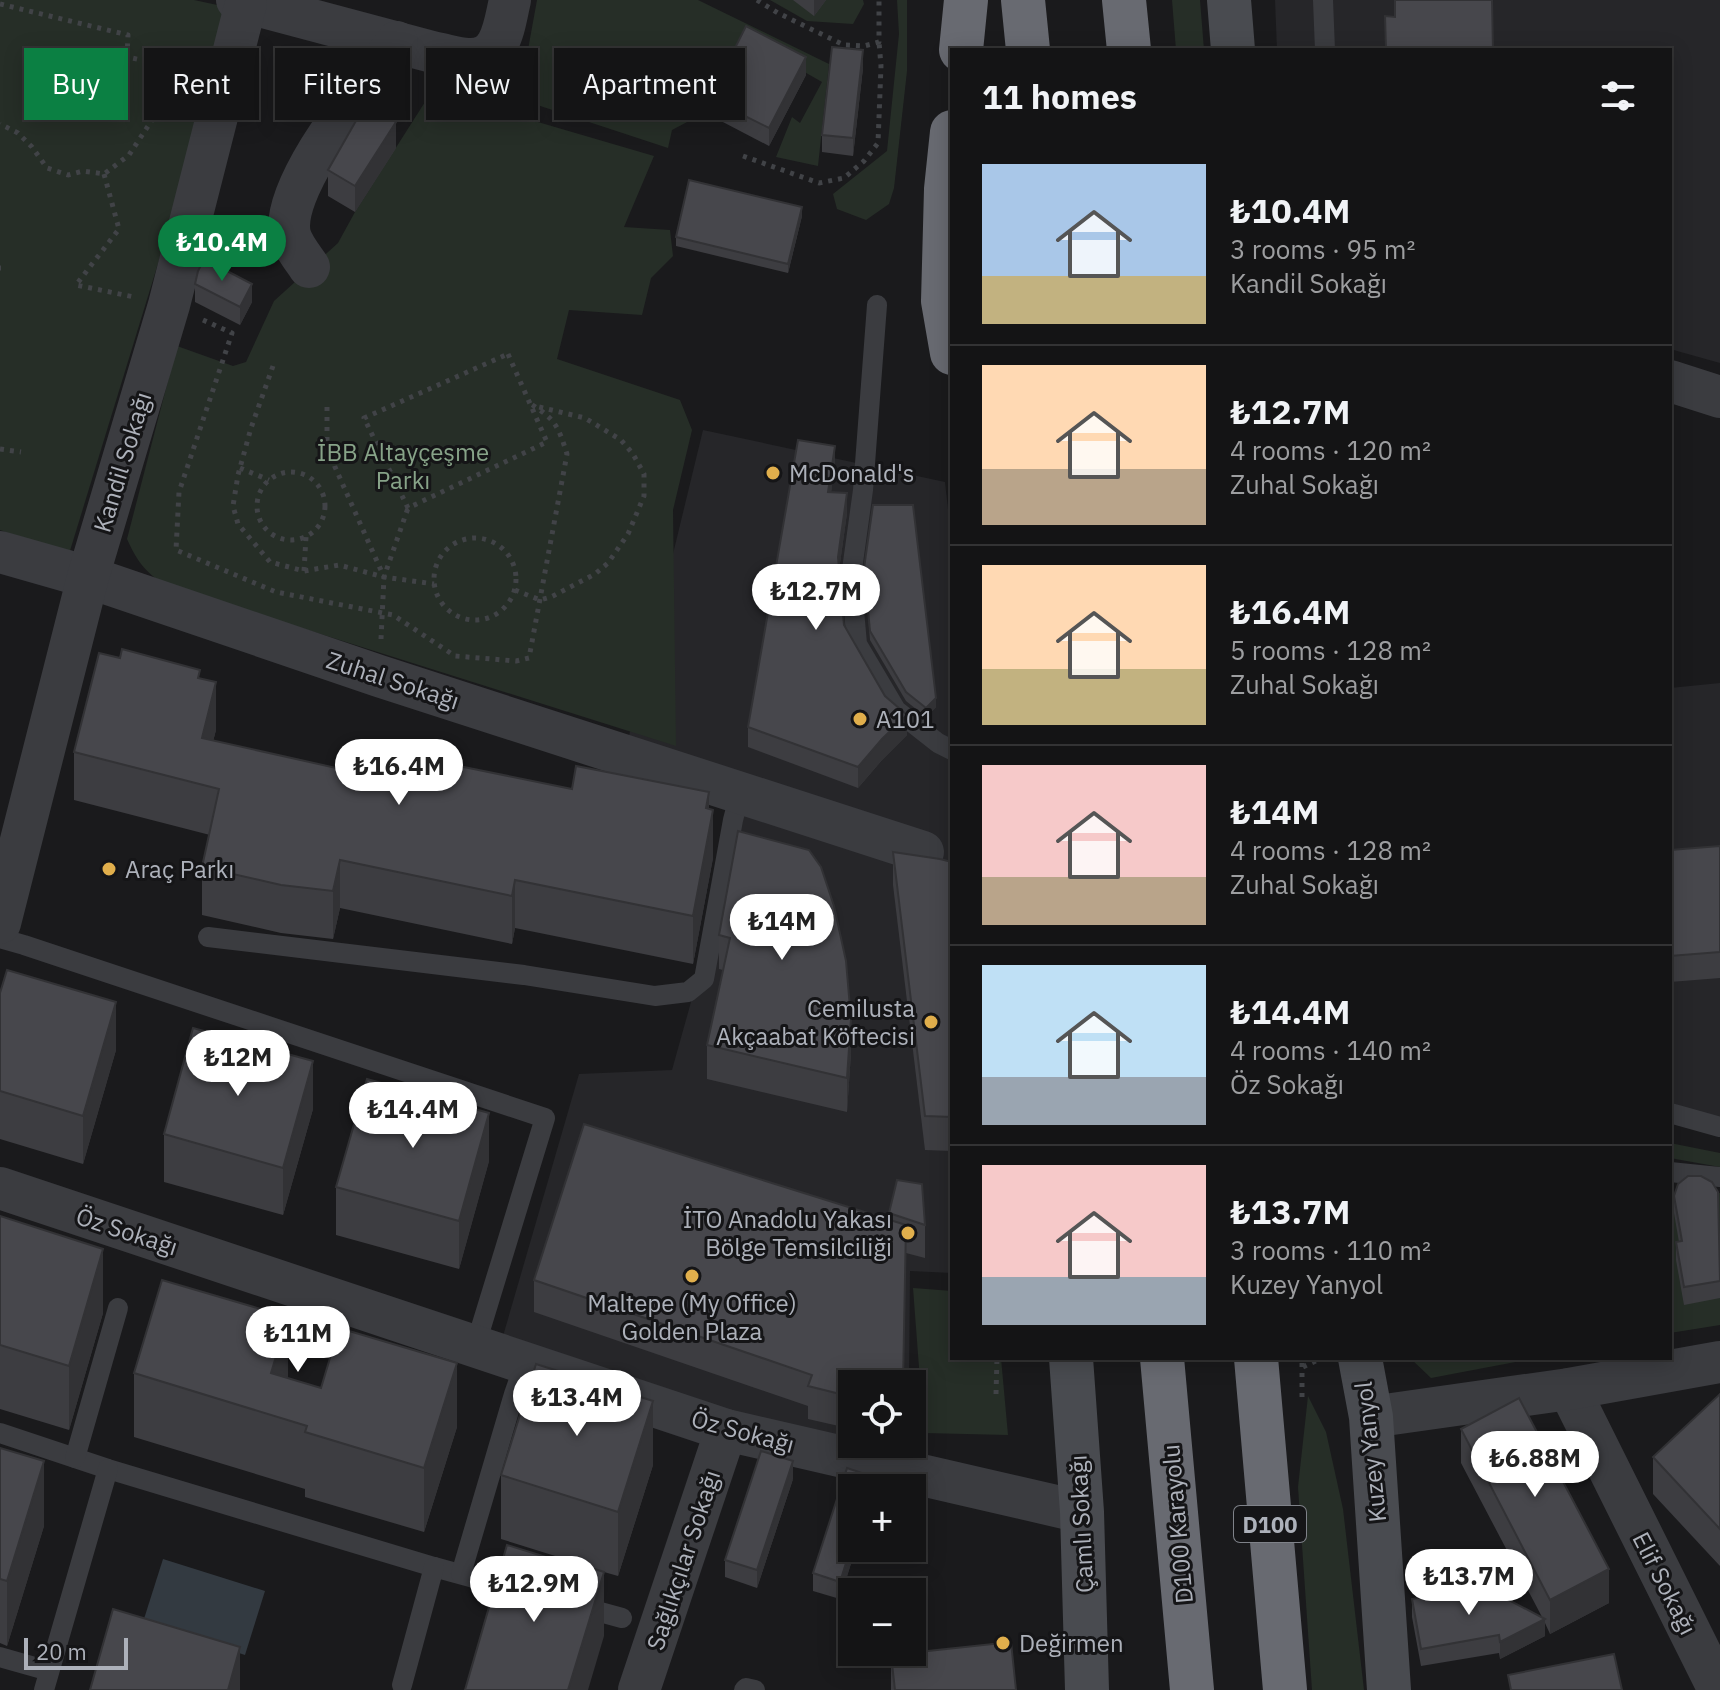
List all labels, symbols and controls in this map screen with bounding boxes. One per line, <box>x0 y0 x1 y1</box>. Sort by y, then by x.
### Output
chip: Buy <box>24 48 128 120</box>
chip: Rent <box>144 48 259 120</box>
chip: Filters <box>275 48 410 120</box>
chip: New <box>426 48 538 120</box>
chip: Apartment <box>554 48 745 120</box>
text: 11 homes <box>982 74 1137 118</box>
icon: filters <box>1596 74 1640 118</box>
text: ₺10.4M <box>1230 188 1350 232</box>
icon: home <box>1046 196 1142 292</box>
pin: ₺10.4M <box>157 215 287 283</box>
text: ₺10.4M <box>176 224 268 258</box>
text: 3 rooms · 95 m² <box>1230 232 1415 266</box>
text: Kandil Sokağı <box>1230 266 1387 300</box>
street label: Kandil Sokağı <box>86 388 158 536</box>
text: ₺12.7M <box>1230 389 1350 433</box>
icon: home <box>1046 397 1142 493</box>
text: 4 rooms · 120 m² <box>1230 433 1431 467</box>
park label: İBB Altayçeşme Parkı <box>317 436 489 496</box>
place label: McDonald's <box>789 457 915 489</box>
marker: McDonald's <box>764 464 782 482</box>
text: Zuhal Sokağı <box>1230 467 1379 501</box>
pin: ₺12.7M <box>751 564 881 632</box>
text: ₺12.7M <box>770 573 862 607</box>
text: ₺16.4M <box>1230 589 1350 633</box>
icon: home <box>1046 597 1142 693</box>
text: 5 rooms · 128 m² <box>1230 633 1431 667</box>
street label: Zuhal Sokağı <box>323 644 463 716</box>
text: Zuhal Sokağı <box>1230 667 1379 701</box>
place label: A101 <box>876 703 935 735</box>
marker: A101 <box>851 710 869 728</box>
pin: ₺16.4M <box>334 739 464 807</box>
text: ₺16.4M <box>353 748 445 782</box>
text: ₺14M <box>1230 789 1319 833</box>
icon: home <box>1046 797 1142 893</box>
text: 4 rooms · 128 m² <box>1230 833 1431 867</box>
place label: Araç Parkı <box>125 853 234 885</box>
marker: Araç Parkı <box>100 860 118 878</box>
text: Zuhal Sokağı <box>1230 867 1379 901</box>
pin: ₺14M <box>735 894 829 962</box>
text: ₺14M <box>748 903 816 937</box>
text: ₺14.4M <box>1230 989 1350 1033</box>
place label: Cemilusta Akçaabat Köftecisi <box>716 992 915 1052</box>
icon: home <box>1046 997 1142 1093</box>
marker: Cemilusta Akçaabat Köftecisi <box>922 1013 940 1031</box>
pin: ₺12M <box>191 1030 285 1098</box>
text: 4 rooms · 140 m² <box>1230 1033 1431 1067</box>
text: ₺12M <box>204 1039 272 1073</box>
text: Öz Sokağı <box>1230 1067 1344 1101</box>
pin: ₺14.4M <box>348 1082 478 1150</box>
text: ₺14.4M <box>367 1091 459 1125</box>
text: ₺13.7M <box>1230 1189 1350 1233</box>
icon: home <box>1046 1197 1142 1293</box>
street label: Öz Sokağı <box>72 1200 182 1262</box>
place label: İTO Anadolu Yakası Bölge Temsilciliği <box>683 1203 892 1263</box>
marker: İTO Anadolu Yakası Bölge Temsilciliği <box>899 1224 917 1242</box>
text: 3 rooms · 110 m² <box>1230 1233 1431 1267</box>
marker: Maltepe (My Office) Golden Plaza <box>683 1267 701 1285</box>
text: Kuzey Yanyol <box>1230 1267 1383 1301</box>
place label: Maltepe (My Office) Golden Plaza <box>587 1287 797 1347</box>
pin: ₺11M <box>251 1306 345 1374</box>
text: ₺11M <box>264 1315 332 1349</box>
pin: ₺13.4M <box>512 1370 642 1438</box>
map controls <box>838 1370 926 1666</box>
button: locate <box>838 1370 926 1458</box>
text: ₺13.4M <box>531 1379 623 1413</box>
street label: Kuzey Yanyol <box>1347 1380 1393 1524</box>
street label: Öz Sokağı <box>688 1402 798 1460</box>
pin: ₺6.88M <box>1470 1431 1600 1499</box>
text: ₺6.88M <box>1489 1440 1581 1474</box>
street label: D100 Karayolu <box>1154 1443 1200 1605</box>
street label: Çamlı Sokağı <box>1061 1454 1101 1594</box>
street label: Sağlıkçılar Sokağı <box>639 1466 727 1654</box>
button: + <box>838 1474 926 1562</box>
road number: D100 <box>1234 1506 1306 1542</box>
street label: Elif Sokağı <box>1625 1526 1705 1640</box>
pin: ₺13.7M <box>1404 1549 1534 1617</box>
pin: ₺12.9M <box>469 1556 599 1624</box>
text: ₺13.7M <box>1423 1558 1515 1592</box>
text: ₺12.9M <box>488 1565 580 1599</box>
button: − <box>838 1578 926 1666</box>
place label: Değirmen <box>1019 1627 1124 1659</box>
scale bar <box>24 1634 128 1670</box>
marker: Değirmen <box>994 1634 1012 1652</box>
text: 20 m <box>36 1637 87 1666</box>

